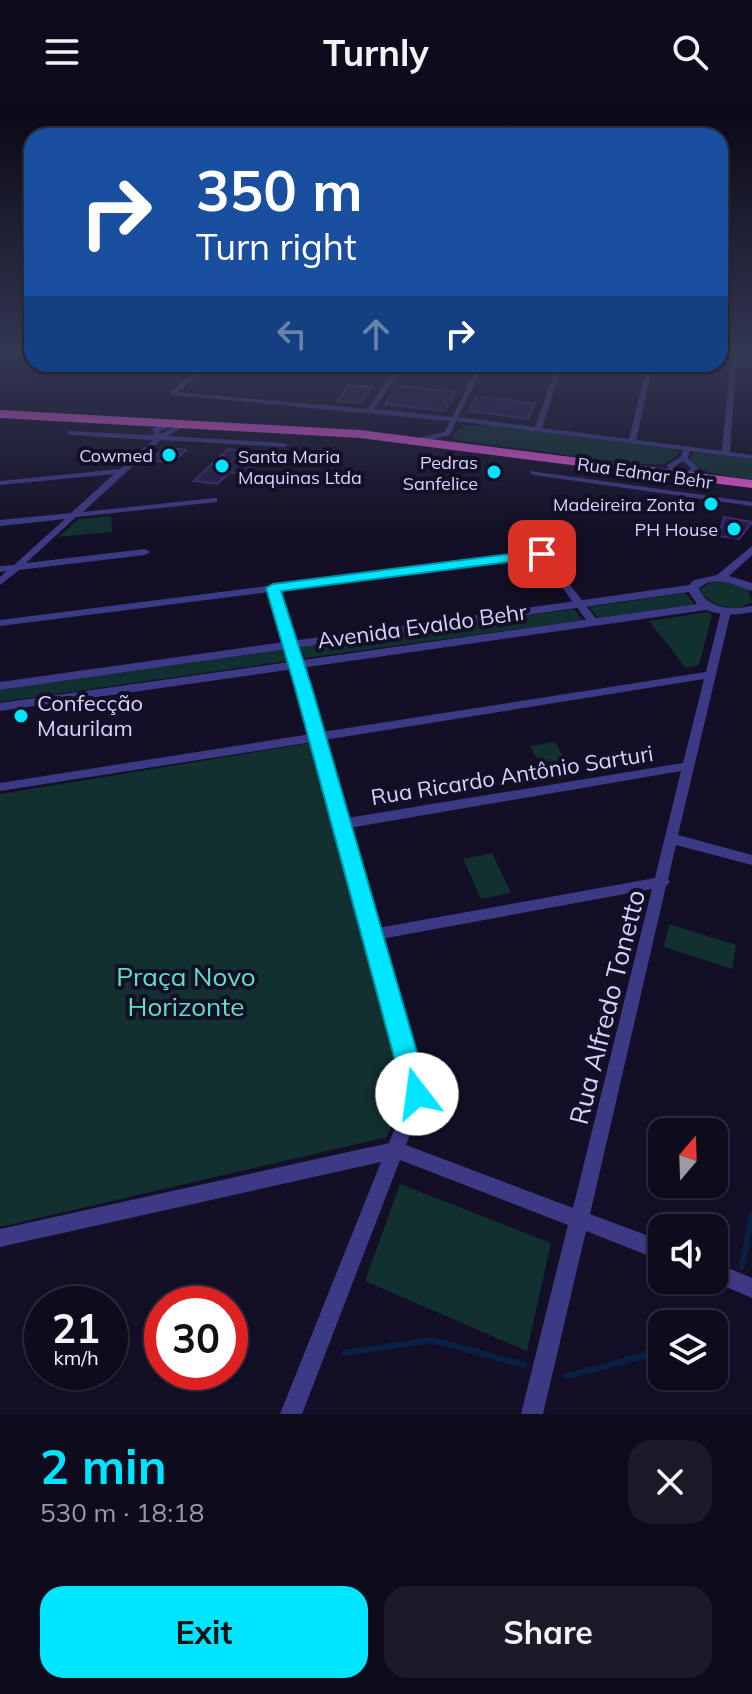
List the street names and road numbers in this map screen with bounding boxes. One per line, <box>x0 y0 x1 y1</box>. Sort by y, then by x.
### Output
street label: Rua Edmar Behr <box>576 452 715 494</box>
street label: Avenida Evaldo Behr <box>315 597 529 655</box>
street label: Rua Ricardo Antônio Sarturi <box>369 739 655 811</box>
street label: Rua Alfredo Tonetto <box>562 886 652 1128</box>

